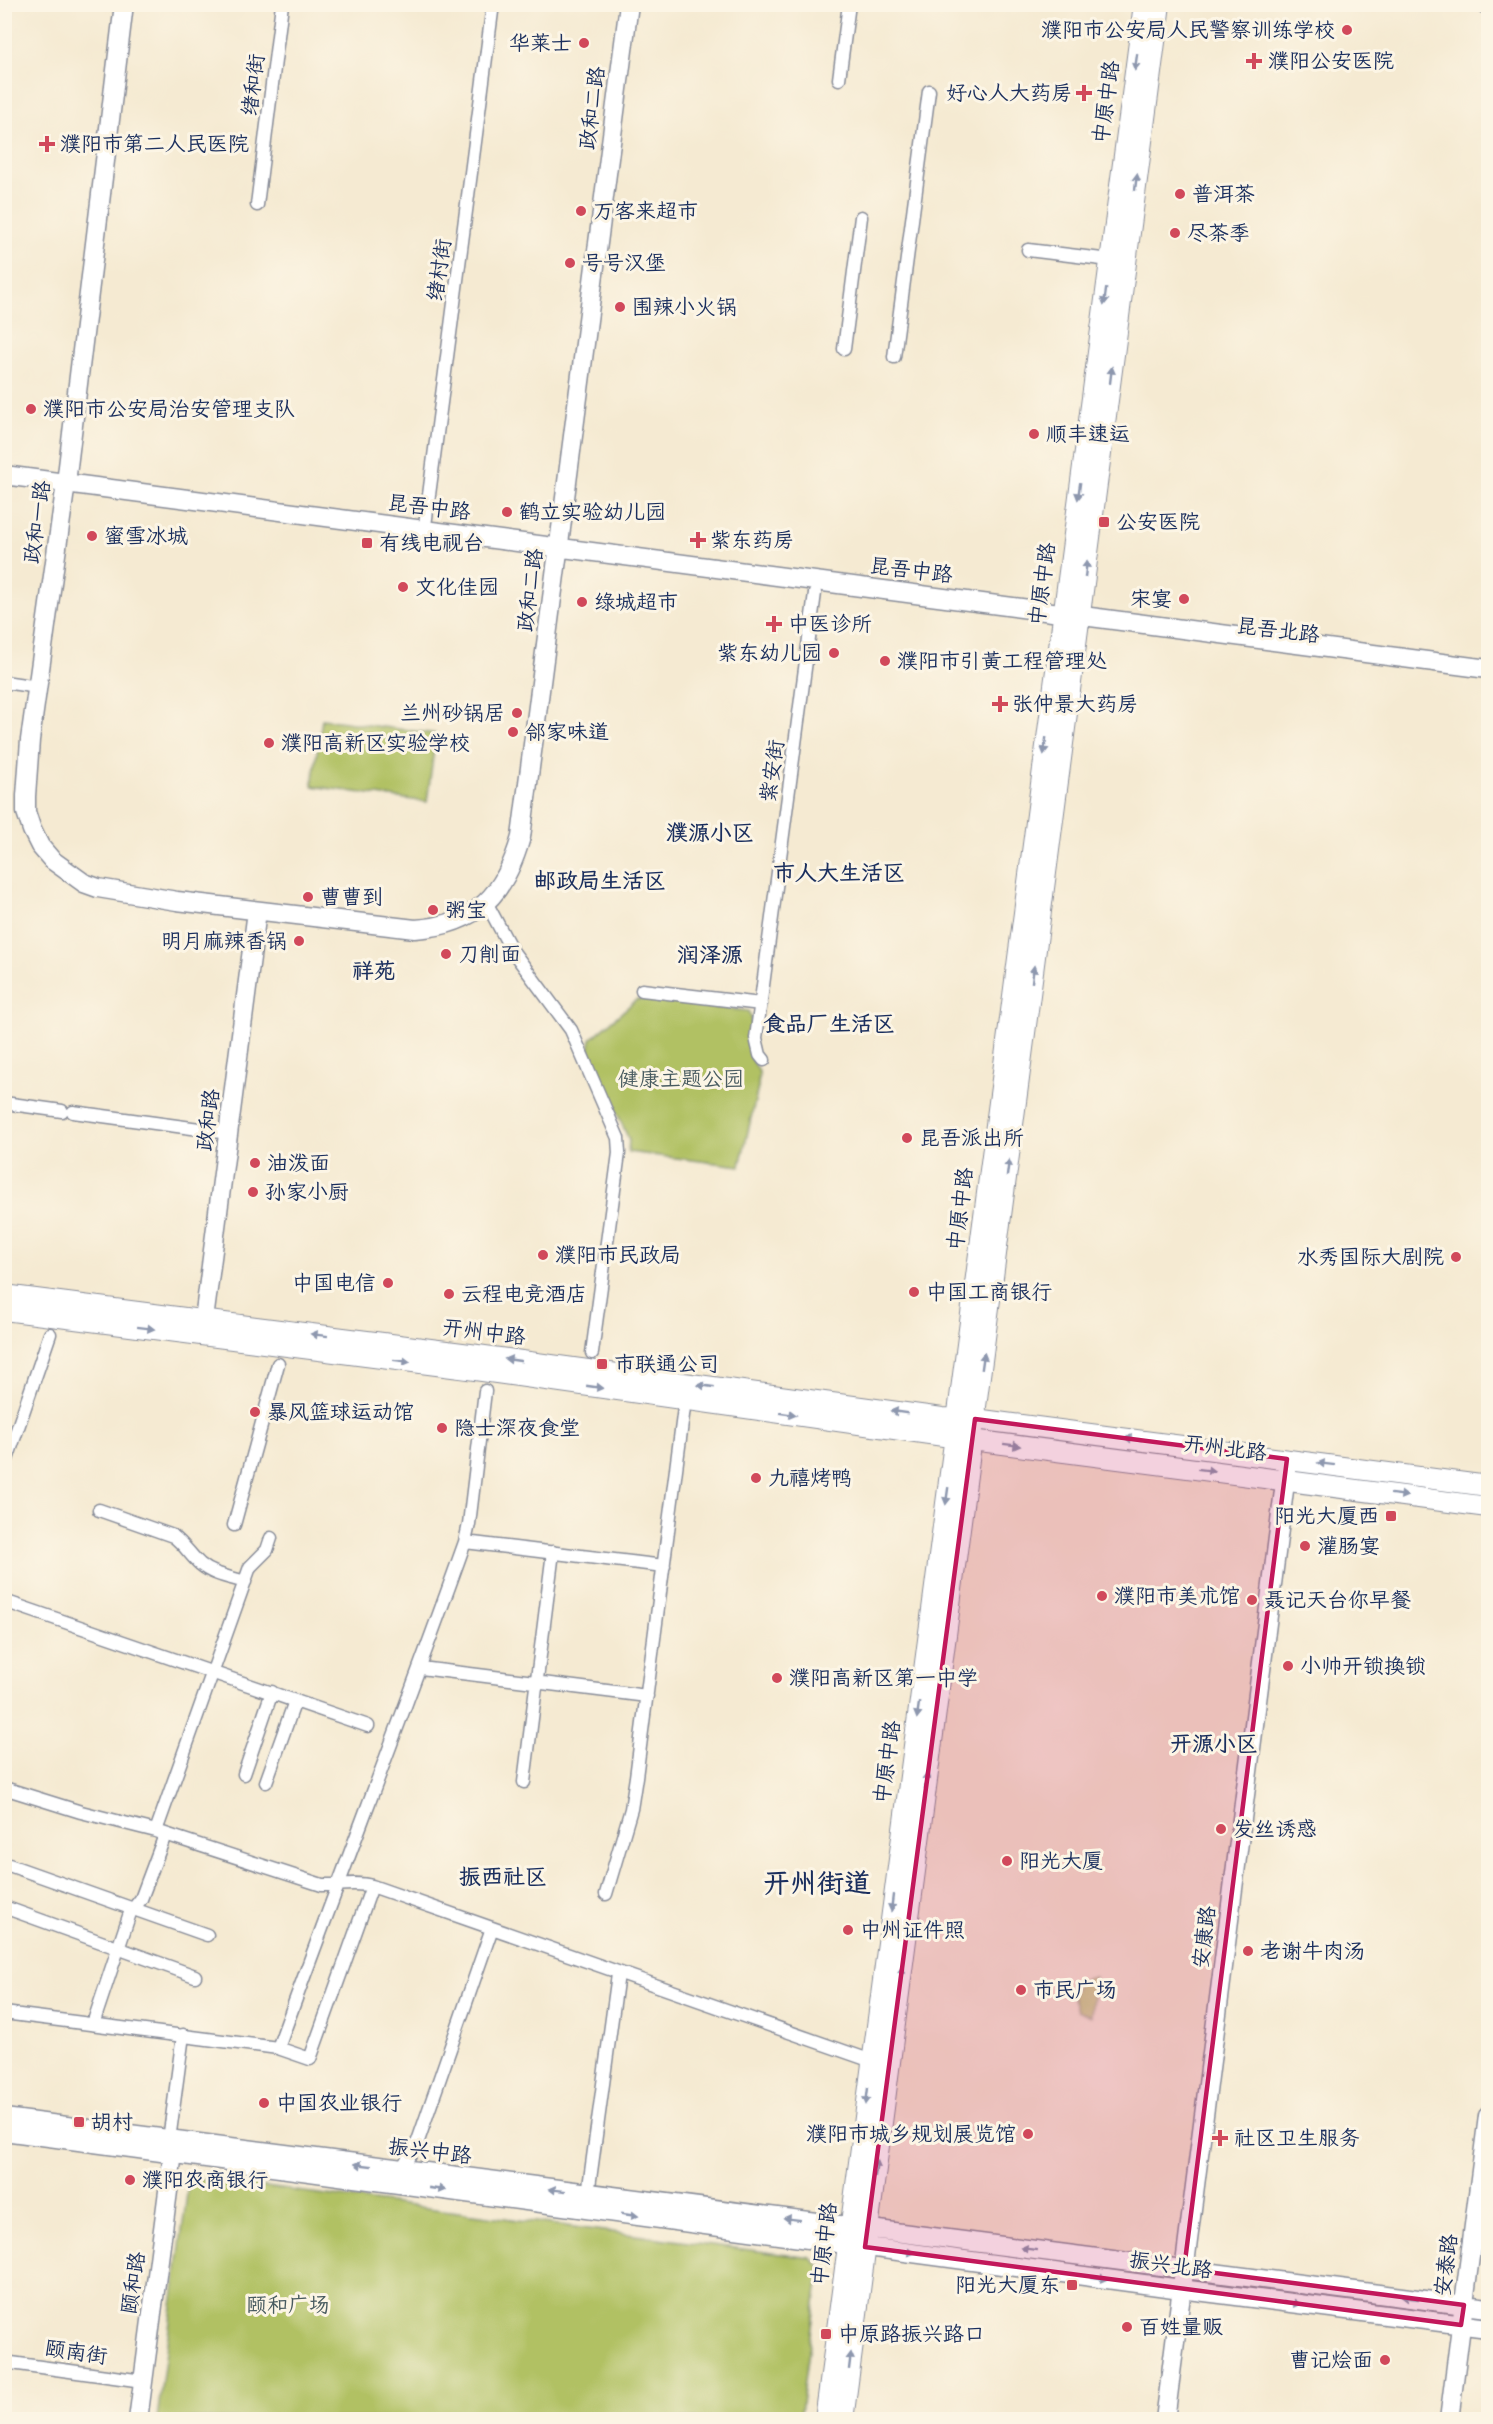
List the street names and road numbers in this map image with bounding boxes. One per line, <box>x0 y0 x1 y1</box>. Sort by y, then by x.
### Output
street label: 绪和街 <box>234 52 269 118</box>
street label: 中原中路 <box>1085 58 1124 145</box>
street label: 政和二路 <box>572 64 609 151</box>
street label: 绪村街 <box>420 237 455 303</box>
street label: 政和一路 <box>16 478 55 565</box>
street label: 昆吾中路 <box>386 487 473 524</box>
street label: 中原中路 <box>1021 540 1060 627</box>
street label: 政和二路 <box>510 546 547 633</box>
street label: 昆吾中路 <box>868 550 955 587</box>
street label: 昆吾北路 <box>1235 610 1322 647</box>
street label: 紫安街 <box>753 738 788 804</box>
street label: 政和路 <box>189 1087 224 1153</box>
street label: 中原中路 <box>940 1165 977 1252</box>
street label: 开州中路 <box>441 1312 528 1349</box>
street label: 开州北路 <box>1182 1428 1269 1465</box>
street label: 中原中路 <box>866 1718 905 1805</box>
street label: 安康路 <box>1185 1904 1220 1970</box>
street label: 振兴中路 <box>387 2131 474 2168</box>
street label: 中原中路 <box>804 2200 841 2287</box>
street label: 安泰路 <box>1427 2232 1462 2298</box>
street label: 振兴北路 <box>1128 2244 1215 2283</box>
street label: 颐和路 <box>114 2250 149 2316</box>
street label: 颐南街 <box>43 2333 109 2368</box>

